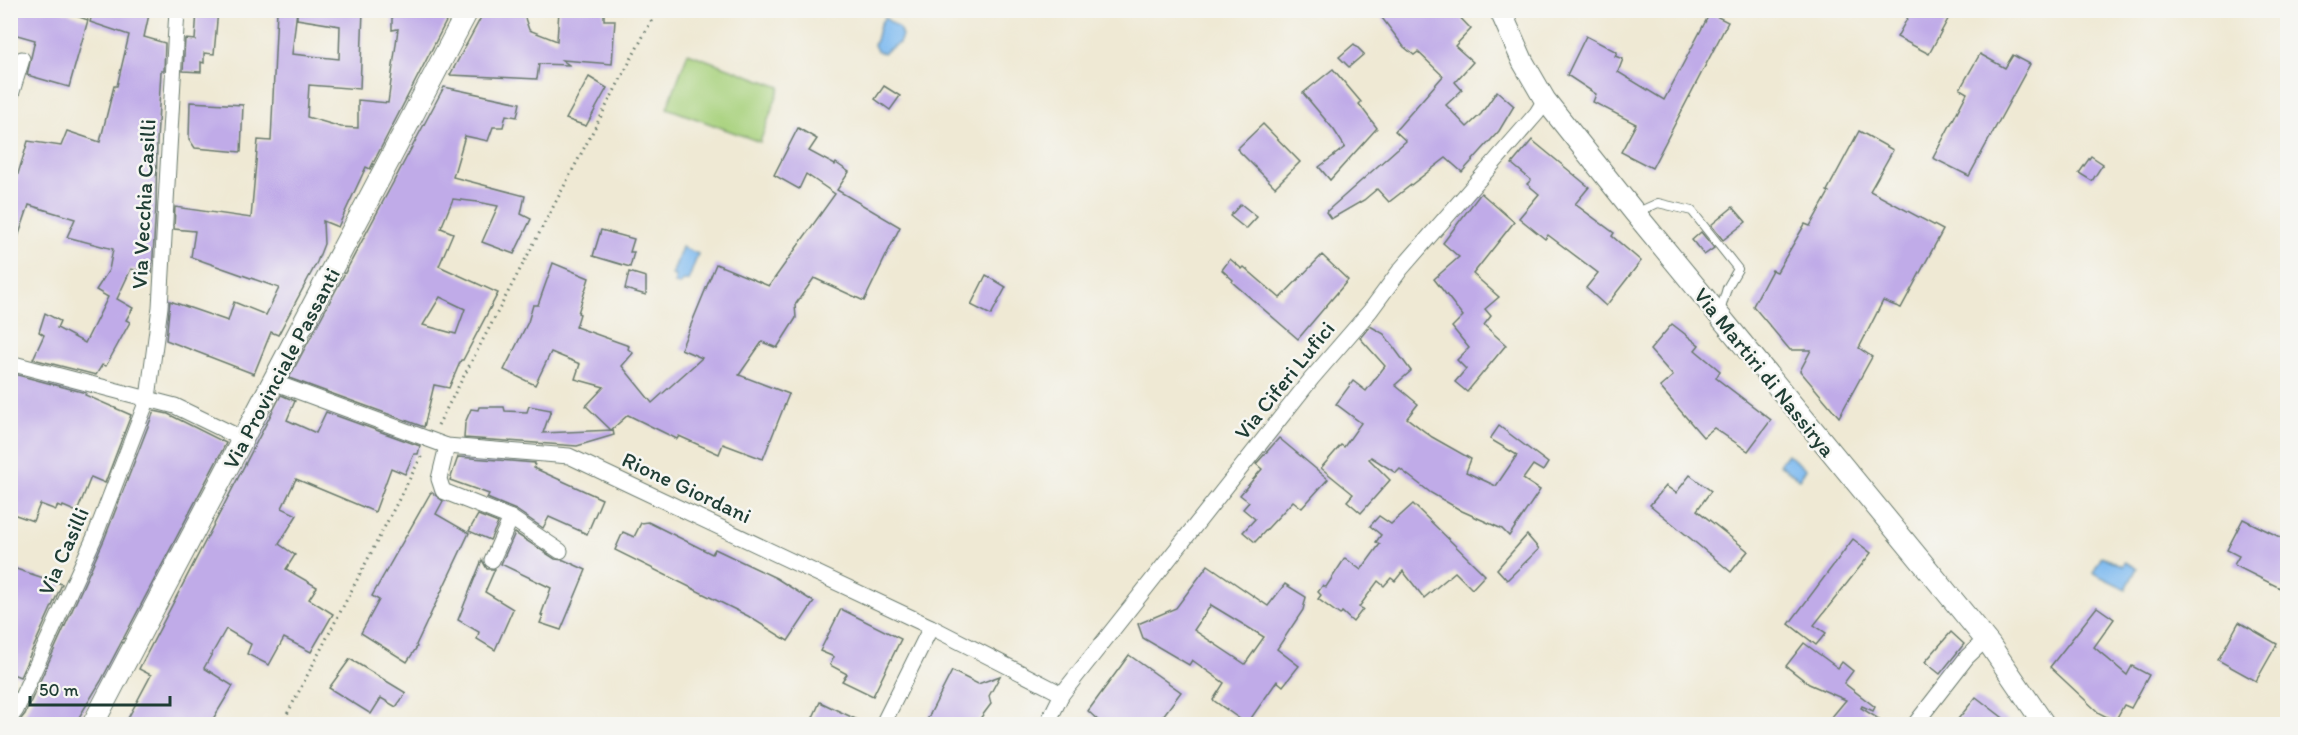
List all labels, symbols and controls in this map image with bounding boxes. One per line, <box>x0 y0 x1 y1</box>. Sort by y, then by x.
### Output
street label: Via Vecchia Casilli <box>126 118 161 290</box>
street label: Via Provinciale Passanti <box>217 263 346 474</box>
street label: Via Martiri di Nassirya <box>1688 282 1842 463</box>
street label: Via Ciferi Lufici <box>1228 316 1340 445</box>
street label: Rione Giordani <box>618 446 756 529</box>
street label: Via Casilli <box>32 503 95 599</box>
scale bar <box>30 669 170 707</box>
text: 50 m <box>39 679 79 701</box>

